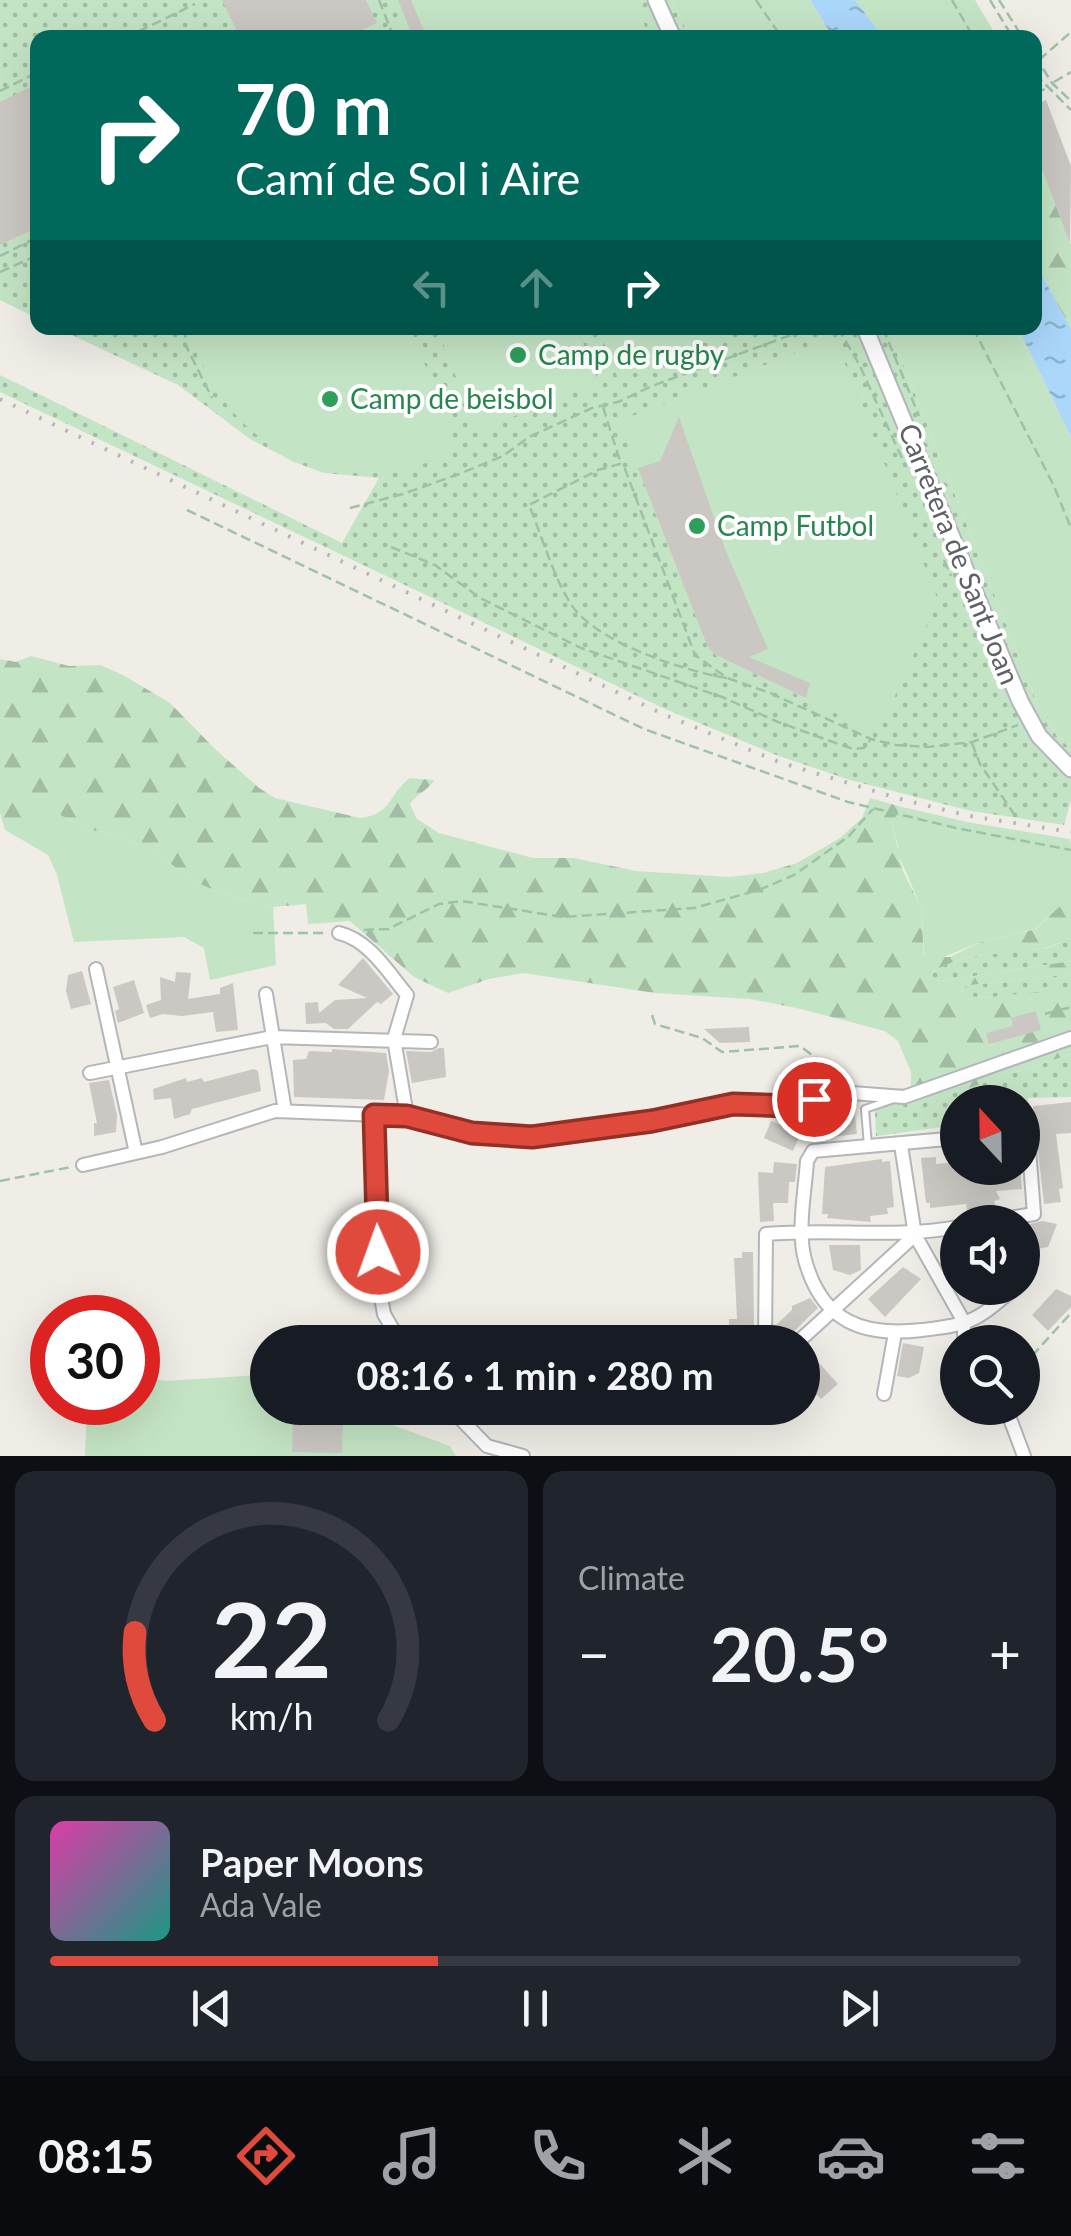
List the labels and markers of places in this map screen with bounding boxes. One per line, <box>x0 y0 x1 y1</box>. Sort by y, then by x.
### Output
place label: Camp de rugby <box>538 337 725 371</box>
marker: Camp de rugby <box>507 344 529 366</box>
place label: Camp de beisbol <box>350 381 554 415</box>
marker: Camp de beisbol <box>319 388 341 410</box>
place label: Camp Futbol <box>717 508 874 542</box>
marker: Camp Futbol <box>686 515 708 537</box>
pin <box>772 1057 857 1142</box>

